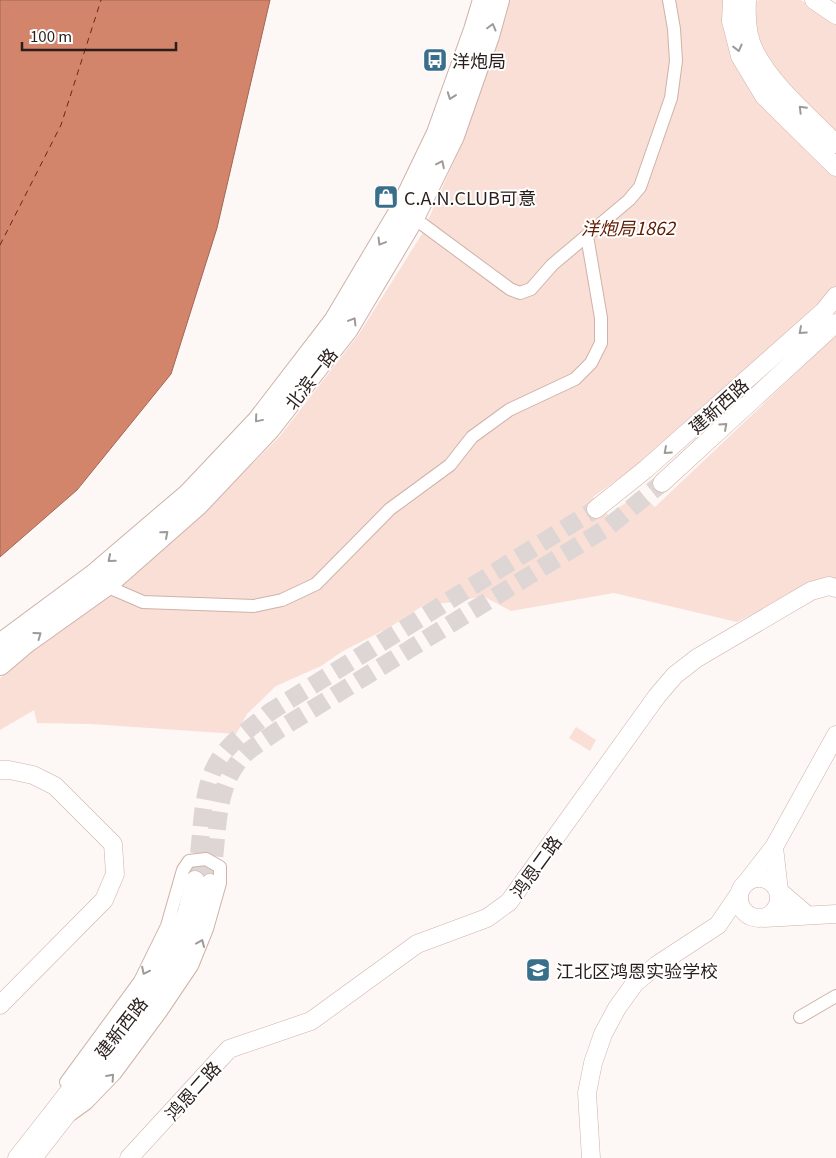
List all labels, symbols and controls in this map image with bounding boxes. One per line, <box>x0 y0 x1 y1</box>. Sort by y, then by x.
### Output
scale bar <box>22 20 176 52</box>
one-way arrow <box>486 22 497 31</box>
text: 100 m <box>30 25 72 46</box>
one-way arrow <box>732 43 743 52</box>
bus stop icon: 洋炮局 <box>422 47 448 73</box>
place label: 洋炮局 <box>452 47 506 73</box>
one-way arrow <box>447 91 457 100</box>
one-way arrow <box>798 106 807 115</box>
one-way arrow <box>434 160 444 169</box>
shop icon: C.A.N.CLUB可意 <box>373 184 399 210</box>
place label: C.A.N.CLUB可意 <box>404 184 536 210</box>
park label: 洋炮局1862 <box>581 214 677 240</box>
one-way arrow <box>377 237 387 246</box>
one-way arrow <box>347 317 357 326</box>
one-way arrow <box>798 325 807 334</box>
street label: 北滨一路 <box>278 342 342 414</box>
street label: 建新西路 <box>683 371 753 439</box>
one-way arrow <box>255 413 264 422</box>
one-way arrow <box>718 423 727 432</box>
one-way arrow <box>664 445 673 454</box>
one-way arrow <box>160 531 169 540</box>
one-way arrow <box>107 554 116 563</box>
one-way arrow <box>32 632 41 640</box>
street label: 鸿恩二路 <box>503 829 567 903</box>
one-way arrow <box>195 939 206 948</box>
school or university icon: 江北区鸿恩实验学校 <box>525 957 551 983</box>
place label: 江北区鸿恩实验学校 <box>556 957 718 983</box>
one-way arrow <box>141 966 151 975</box>
street label: 建新西路 <box>88 991 152 1063</box>
street label: 鸿恩二路 <box>158 1055 226 1125</box>
one-way arrow <box>105 1074 114 1083</box>

